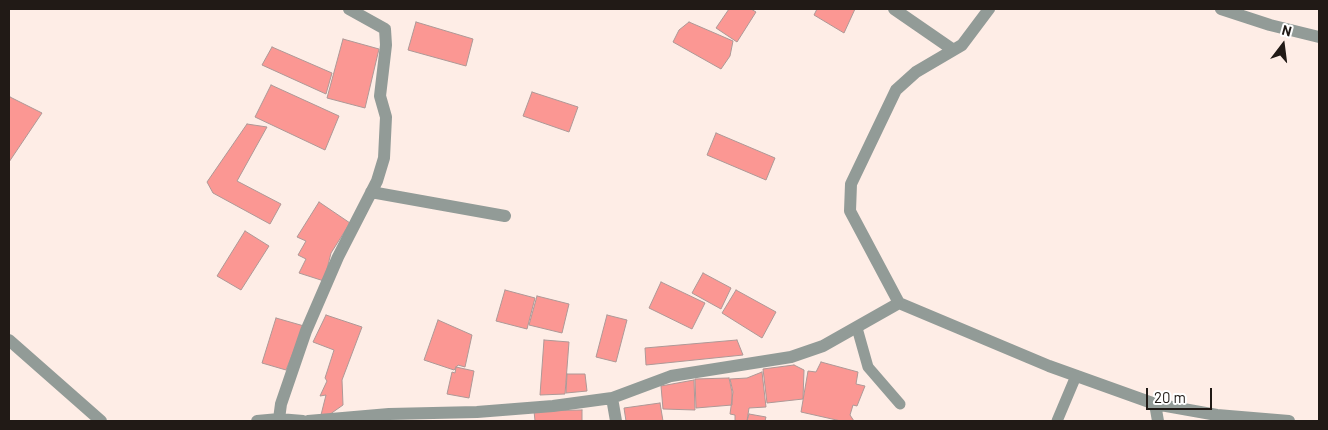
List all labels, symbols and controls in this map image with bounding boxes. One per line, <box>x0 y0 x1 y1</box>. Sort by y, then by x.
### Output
north arrow <box>1258 20 1308 70</box>
text: N <box>1280 21 1294 39</box>
scale bar <box>1148 378 1214 410</box>
text: 20 m <box>1154 388 1186 406</box>

